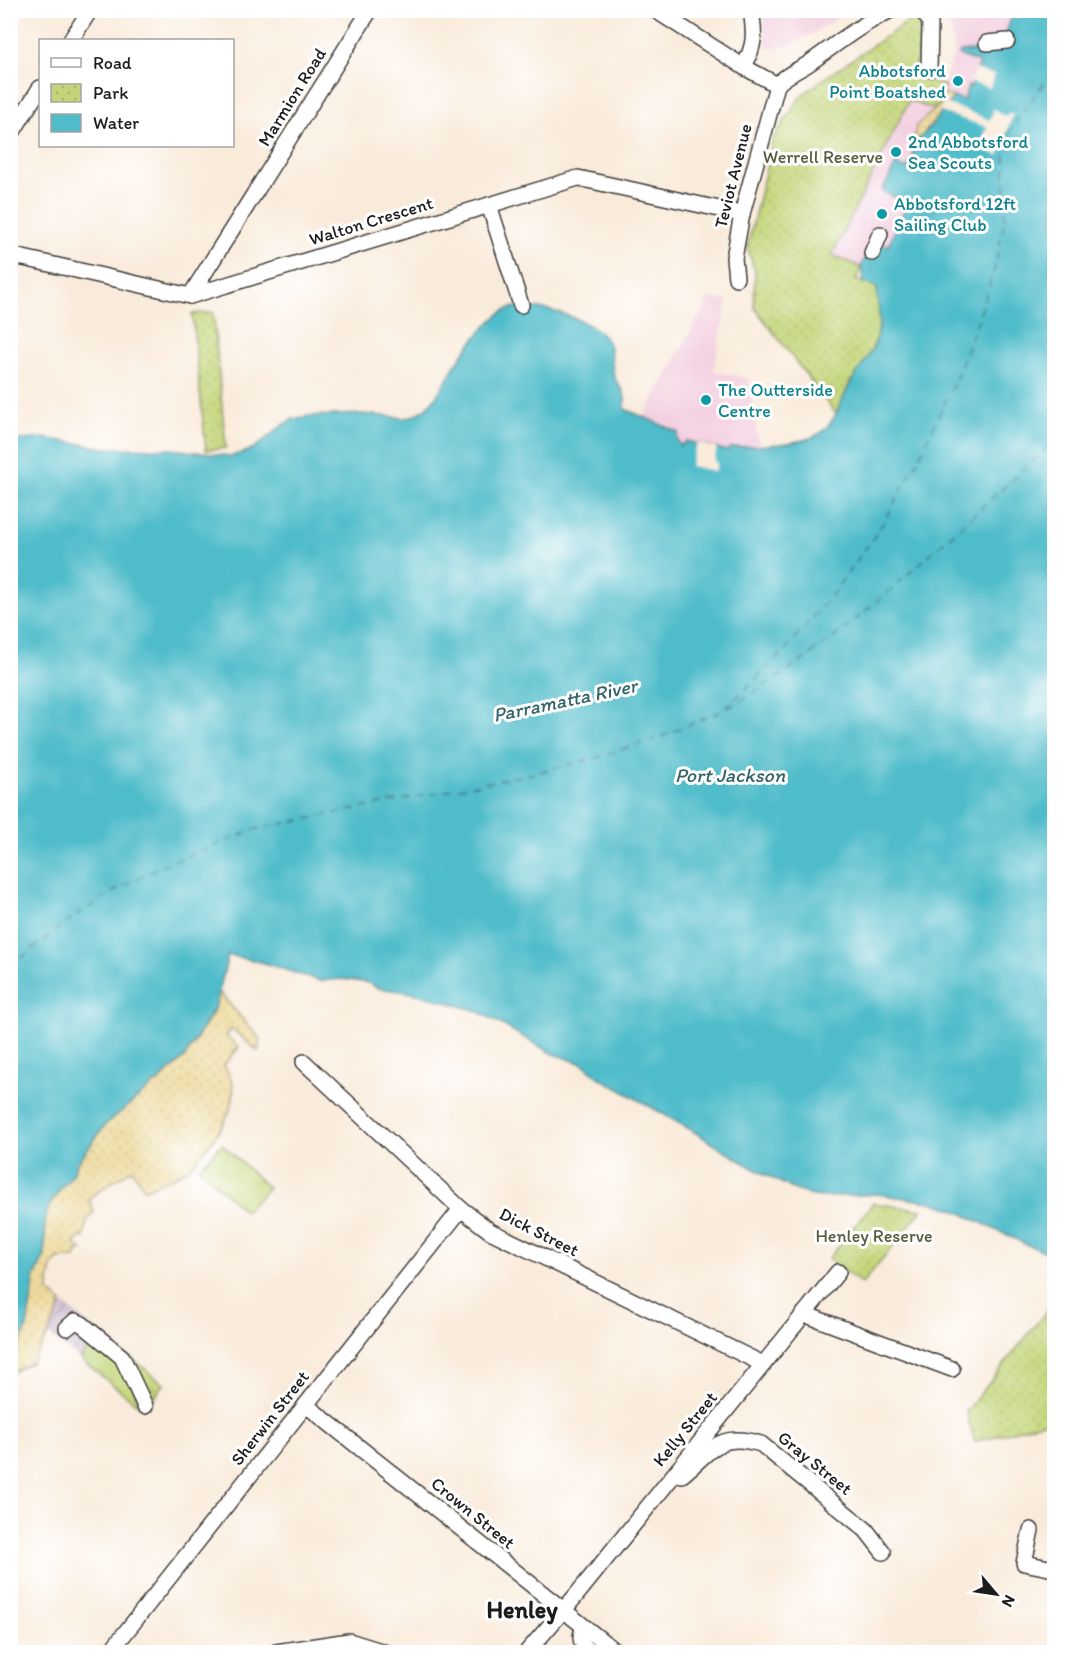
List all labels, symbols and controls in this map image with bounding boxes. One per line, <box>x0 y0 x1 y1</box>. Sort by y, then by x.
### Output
legend <box>39 39 234 147</box>
street label: Marmion Road <box>253 44 331 150</box>
text: Road <box>93 52 132 74</box>
place label: Abbotsford Point Boatshed <box>829 60 946 103</box>
marker: Abbotsford Point Boatshed <box>951 74 965 88</box>
text: Park <box>93 82 128 104</box>
text: Water <box>93 112 139 134</box>
street label: Teviot Avenue <box>709 121 757 231</box>
place label: 2nd Abbotsford Sea Scouts <box>908 131 1028 174</box>
marker: 2nd Abbotsford Sea Scouts <box>889 145 903 159</box>
park label: Werrell Reserve <box>763 146 883 168</box>
street label: Walton Crescent <box>306 192 436 250</box>
place label: Abbotsford 12ft Sailing Club <box>894 193 1016 236</box>
marker: Abbotsford 12ft Sailing Club <box>875 207 889 221</box>
place label: The Outterside Centre <box>718 379 833 422</box>
marker: The Outterside Centre <box>699 393 713 407</box>
water label: Parramatta River <box>491 673 642 727</box>
water label: Port Jackson <box>675 763 786 787</box>
street label: Dick Street <box>496 1203 583 1261</box>
park label: Henley Reserve <box>815 1225 933 1247</box>
street label: Sherwin Street <box>226 1366 314 1470</box>
street label: Kelly Street <box>648 1387 722 1471</box>
street label: Gray Street <box>773 1426 857 1500</box>
street label: Crown Street <box>426 1472 520 1554</box>
north arrow <box>966 1564 1026 1624</box>
text: N <box>998 1592 1020 1610</box>
district label: Henley <box>486 1595 558 1625</box>

